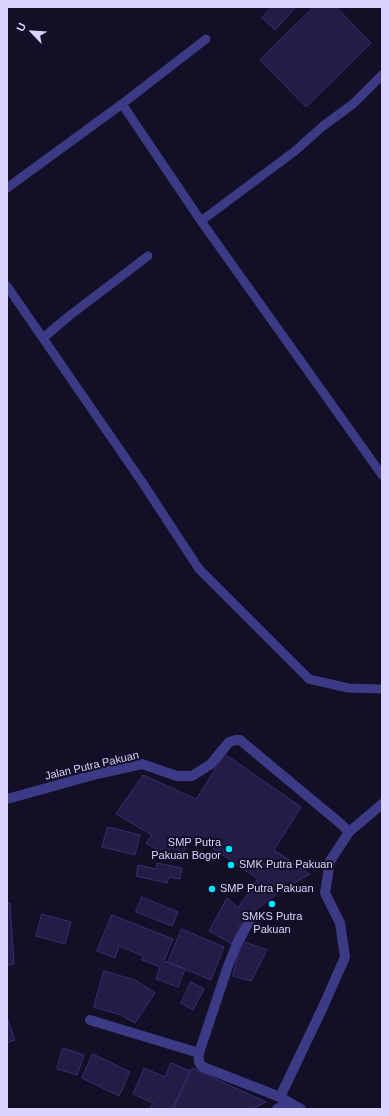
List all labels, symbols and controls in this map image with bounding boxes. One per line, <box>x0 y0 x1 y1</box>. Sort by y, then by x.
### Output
north arrow <box>12 12 52 52</box>
text: U <box>14 21 28 33</box>
street label: Jalan Putra Pakuan <box>44 749 140 783</box>
place label: SMP Putra Pakuan Bogor <box>151 836 221 862</box>
marker: SMP Putra Pakuan Bogor <box>224 844 234 854</box>
place label: SMK Putra Pakuan <box>239 858 333 872</box>
marker: SMK Putra Pakuan <box>226 860 236 870</box>
place label: SMP Putra Pakuan <box>220 882 314 896</box>
marker: SMP Putra Pakuan <box>207 884 217 894</box>
marker: SMKS Putra Pakuan <box>267 899 277 909</box>
place label: SMKS Putra Pakuan <box>242 910 302 936</box>

